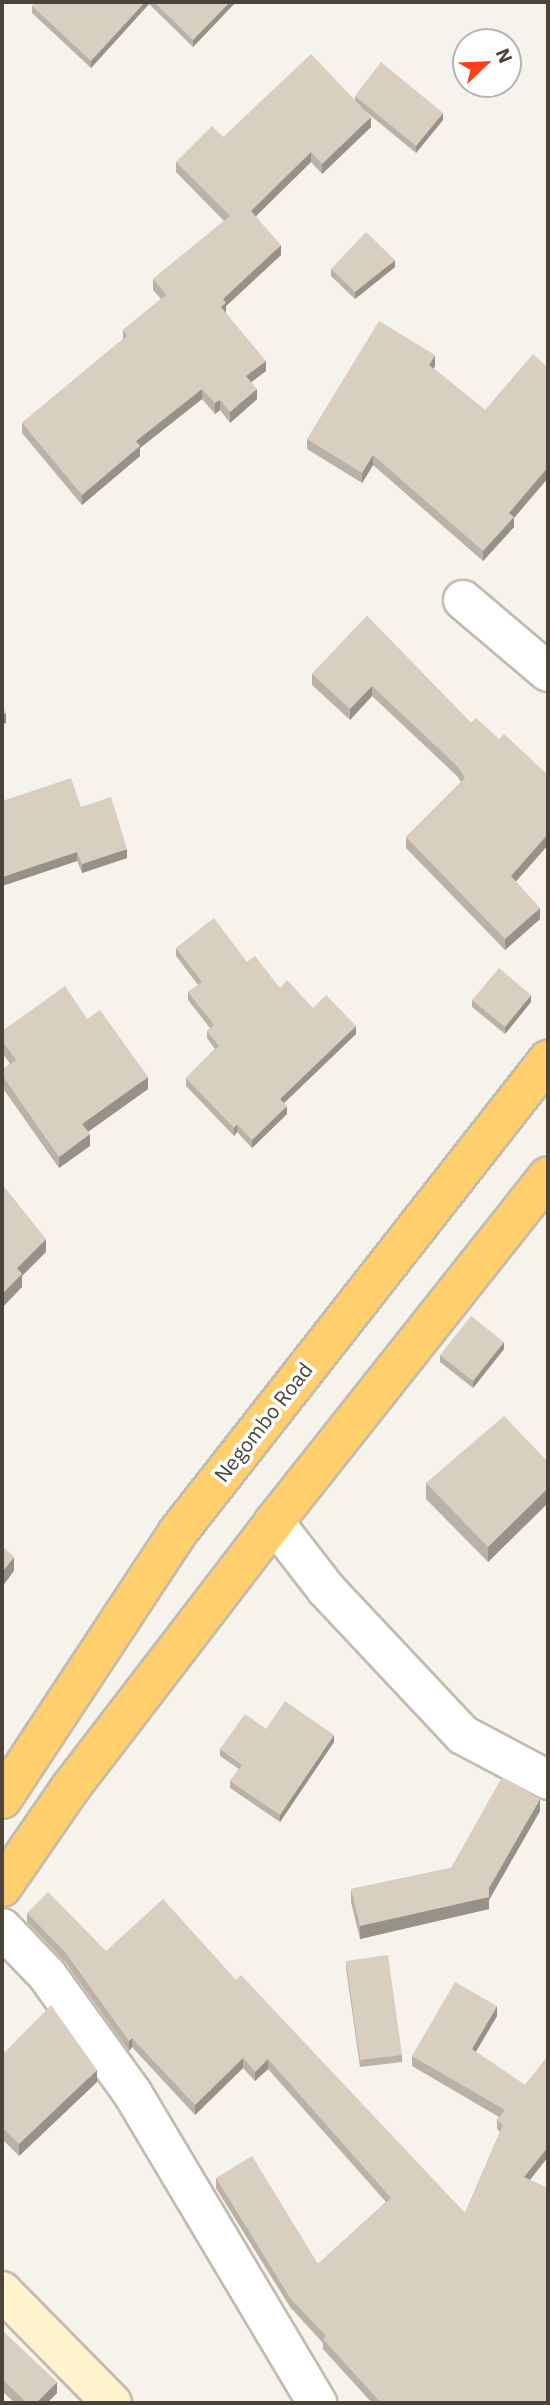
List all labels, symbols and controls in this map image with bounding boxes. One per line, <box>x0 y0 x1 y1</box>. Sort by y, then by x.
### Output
north arrow <box>452 28 522 98</box>
text: N <box>491 45 518 67</box>
street label: Negombo Road <box>209 1357 317 1487</box>

